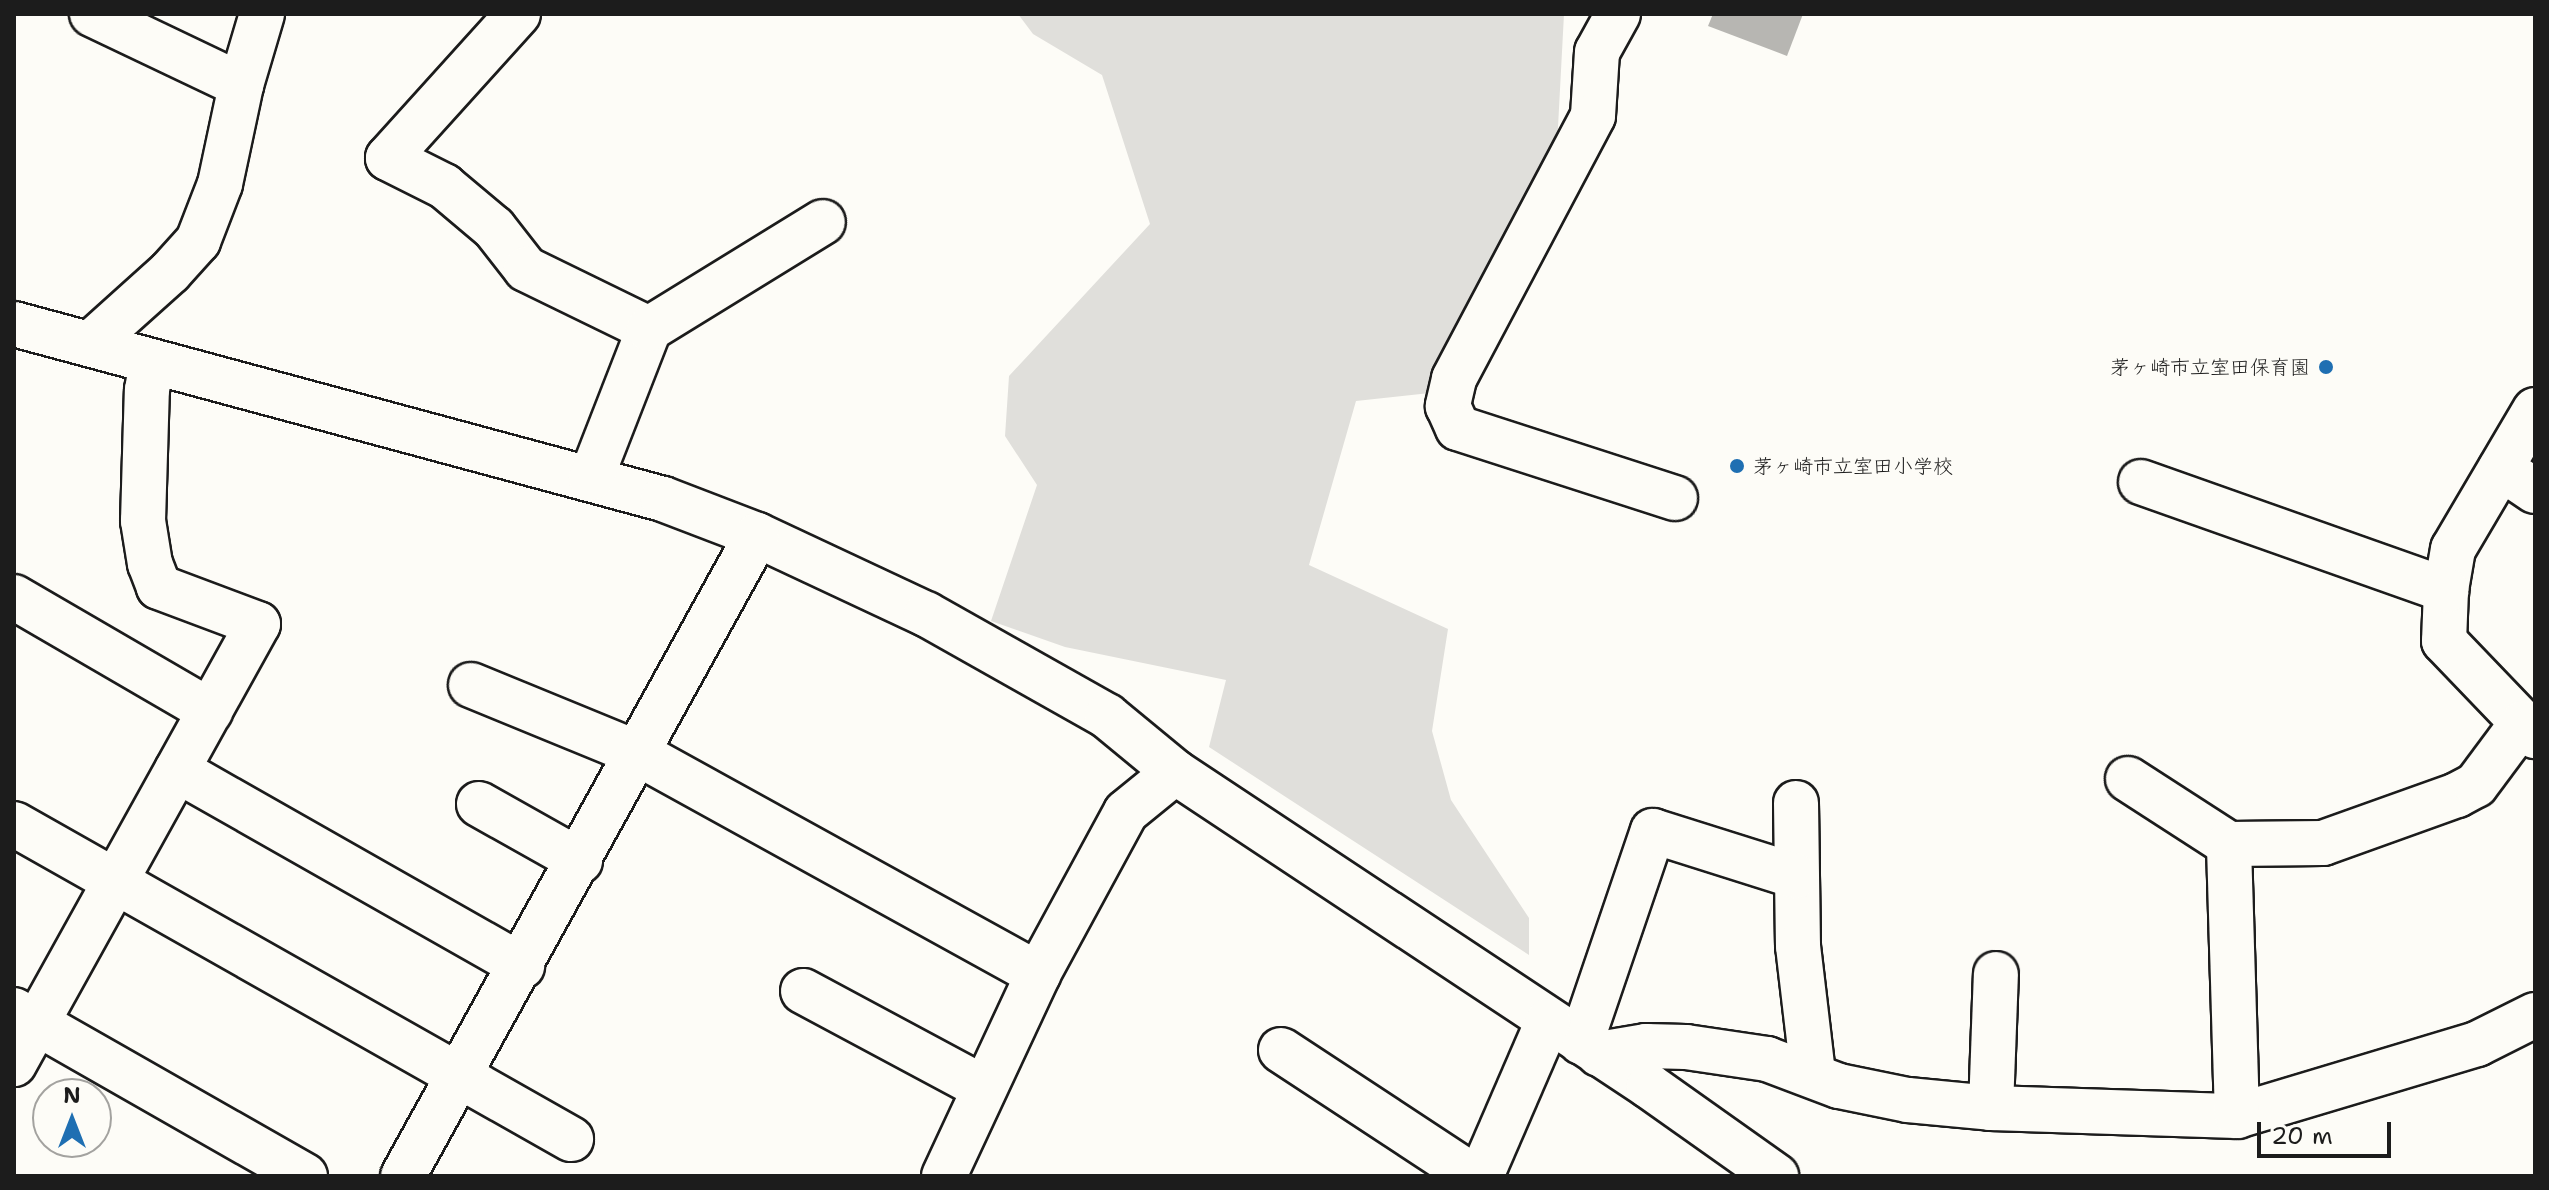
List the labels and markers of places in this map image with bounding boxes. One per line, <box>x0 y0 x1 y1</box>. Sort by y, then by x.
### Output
place label: 茅ヶ崎市立室田保育園 <box>2110 355 2310 379</box>
marker: 茅ヶ崎市立室田保育園 <box>2317 358 2335 376</box>
place label: 茅ヶ崎市立室田小学校 <box>1753 454 1953 478</box>
marker: 茅ヶ崎市立室田小学校 <box>1728 457 1746 475</box>

